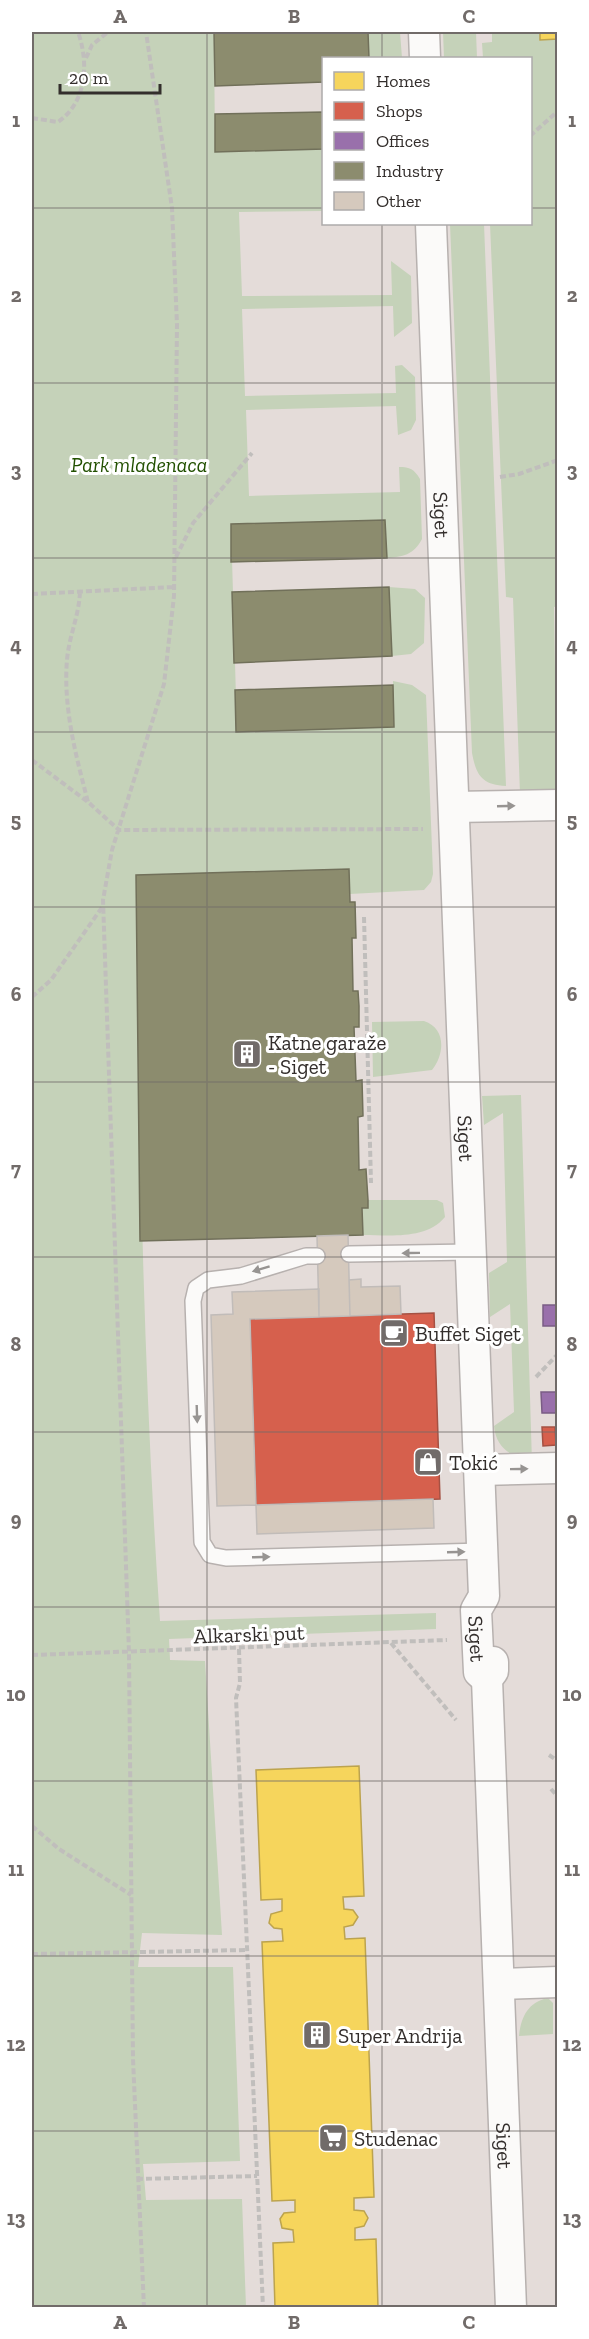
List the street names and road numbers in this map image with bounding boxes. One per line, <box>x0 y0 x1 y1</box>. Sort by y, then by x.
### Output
street label: Siget <box>429 491 456 539</box>
street label: Siget <box>453 1115 480 1162</box>
street label: Siget <box>464 1615 491 1663</box>
street label: Alkarski put <box>193 1620 305 1648</box>
street label: Siget <box>491 2122 518 2169</box>

